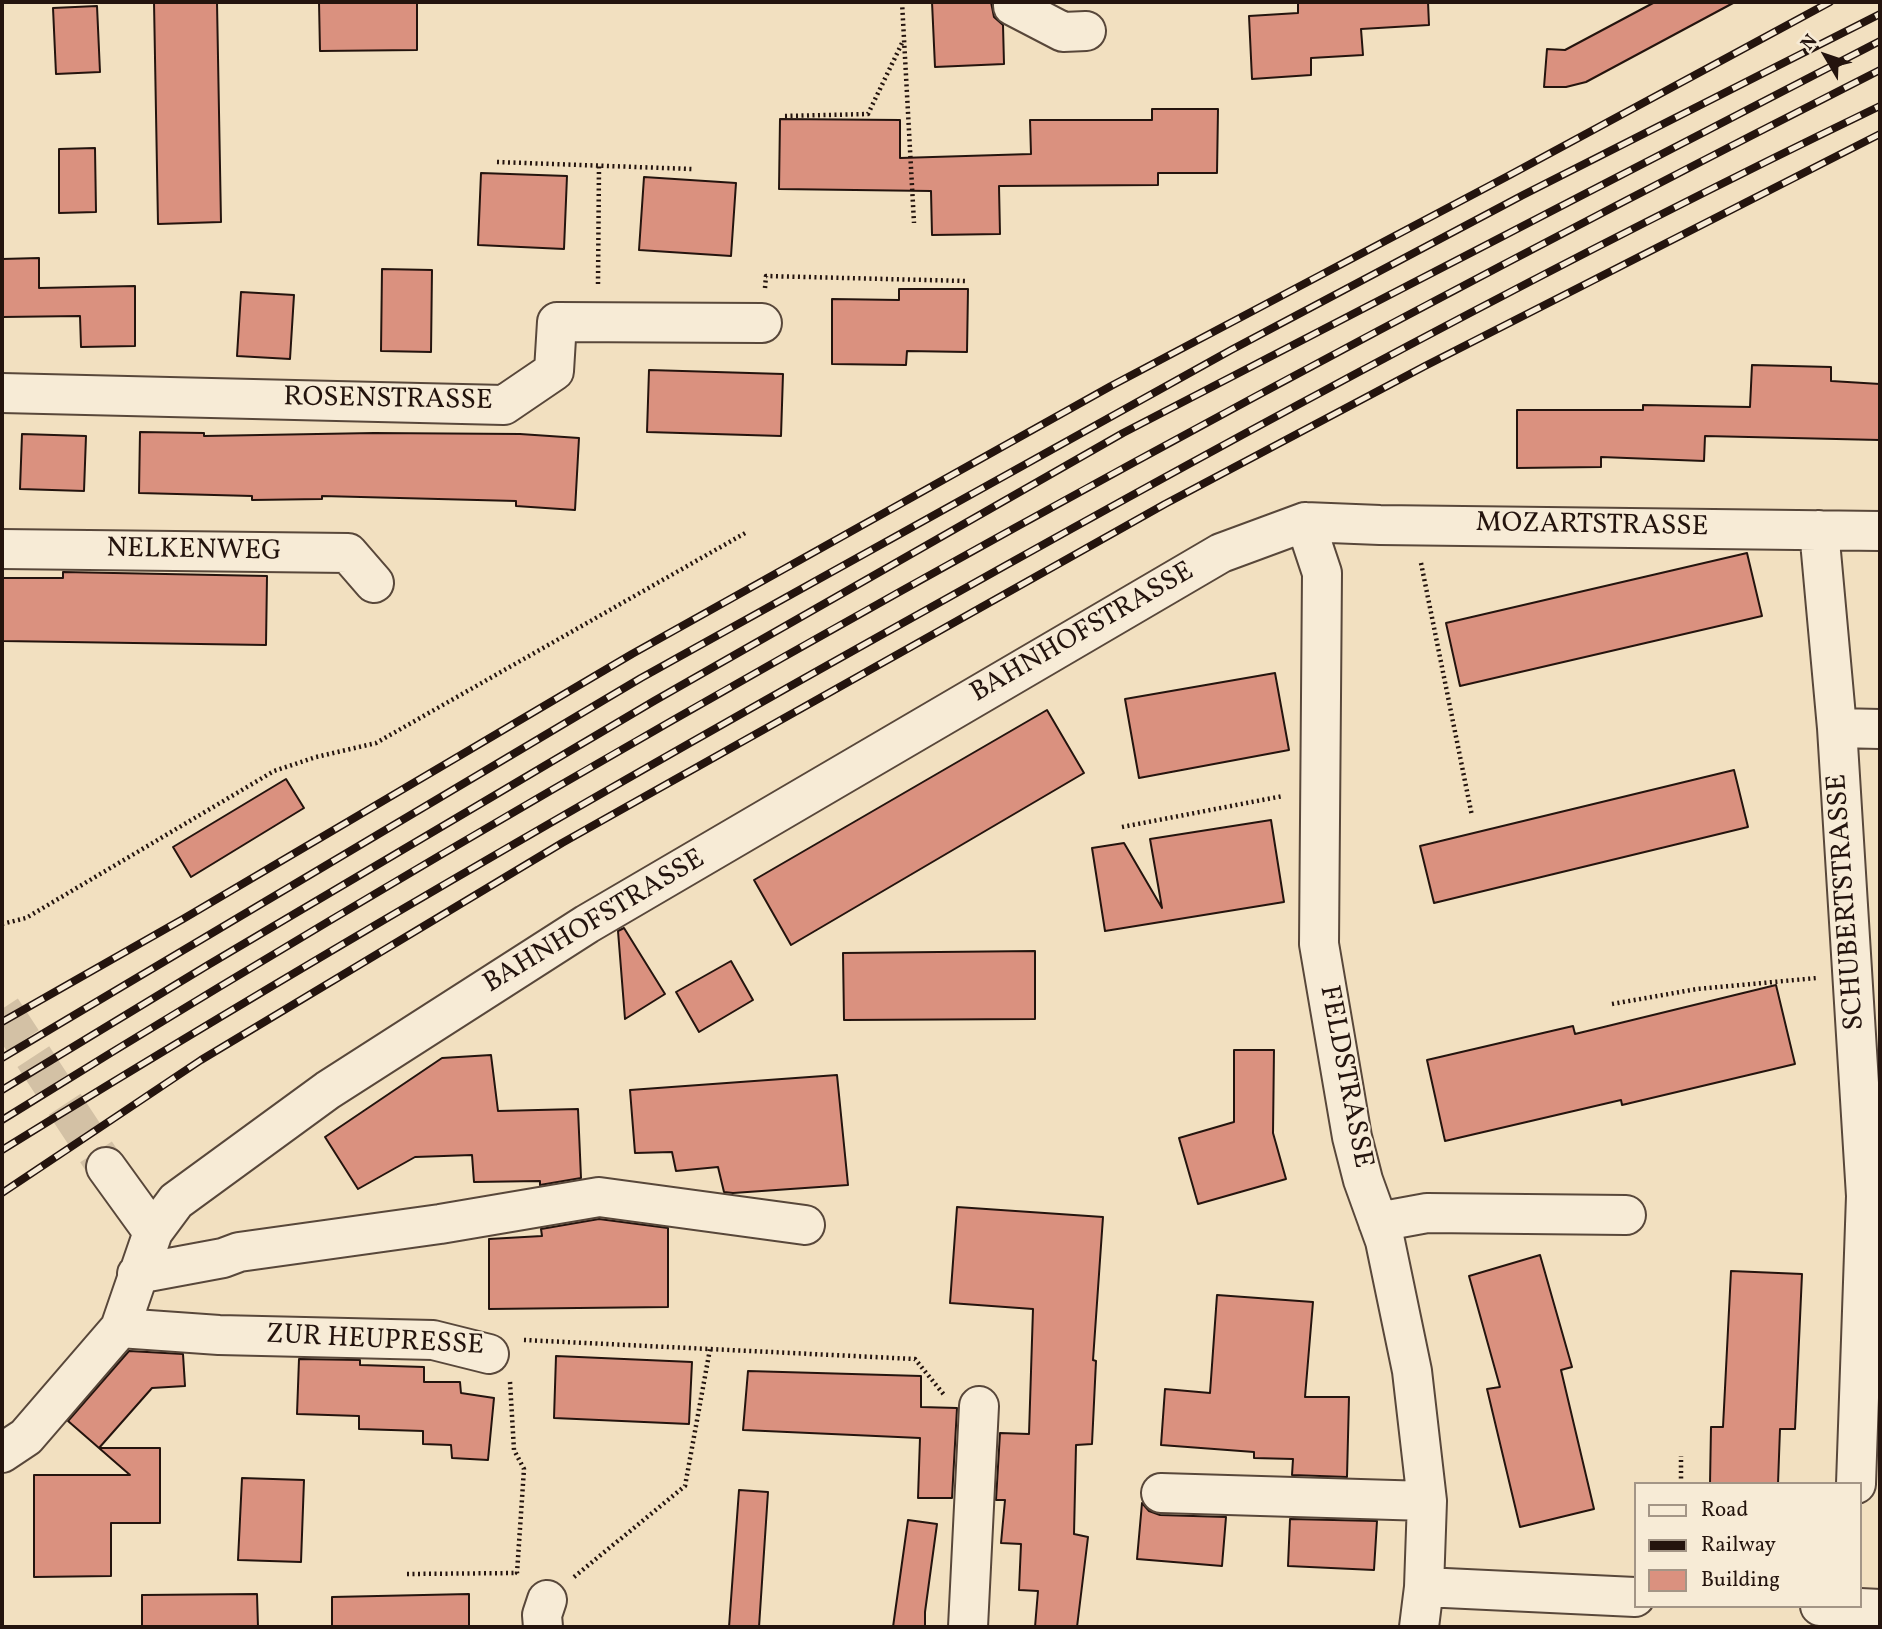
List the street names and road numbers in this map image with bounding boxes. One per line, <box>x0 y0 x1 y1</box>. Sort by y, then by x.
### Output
street label: ROSENSTRASSE <box>283 382 493 420</box>
street label: MOZARTSTRASSE <box>1475 508 1709 546</box>
street label: NELKENWEG <box>106 534 282 570</box>
street label: BAHNHOFSTRASSE <box>965 556 1201 712</box>
street label: SCHUBERTSTRASSE <box>1822 773 1874 1031</box>
street label: BAHNHOFSTRASSE <box>478 844 712 1002</box>
street label: FELDSTRASSE <box>1310 983 1378 1171</box>
street label: ZUR HEUPRESSE <box>265 1320 485 1364</box>

